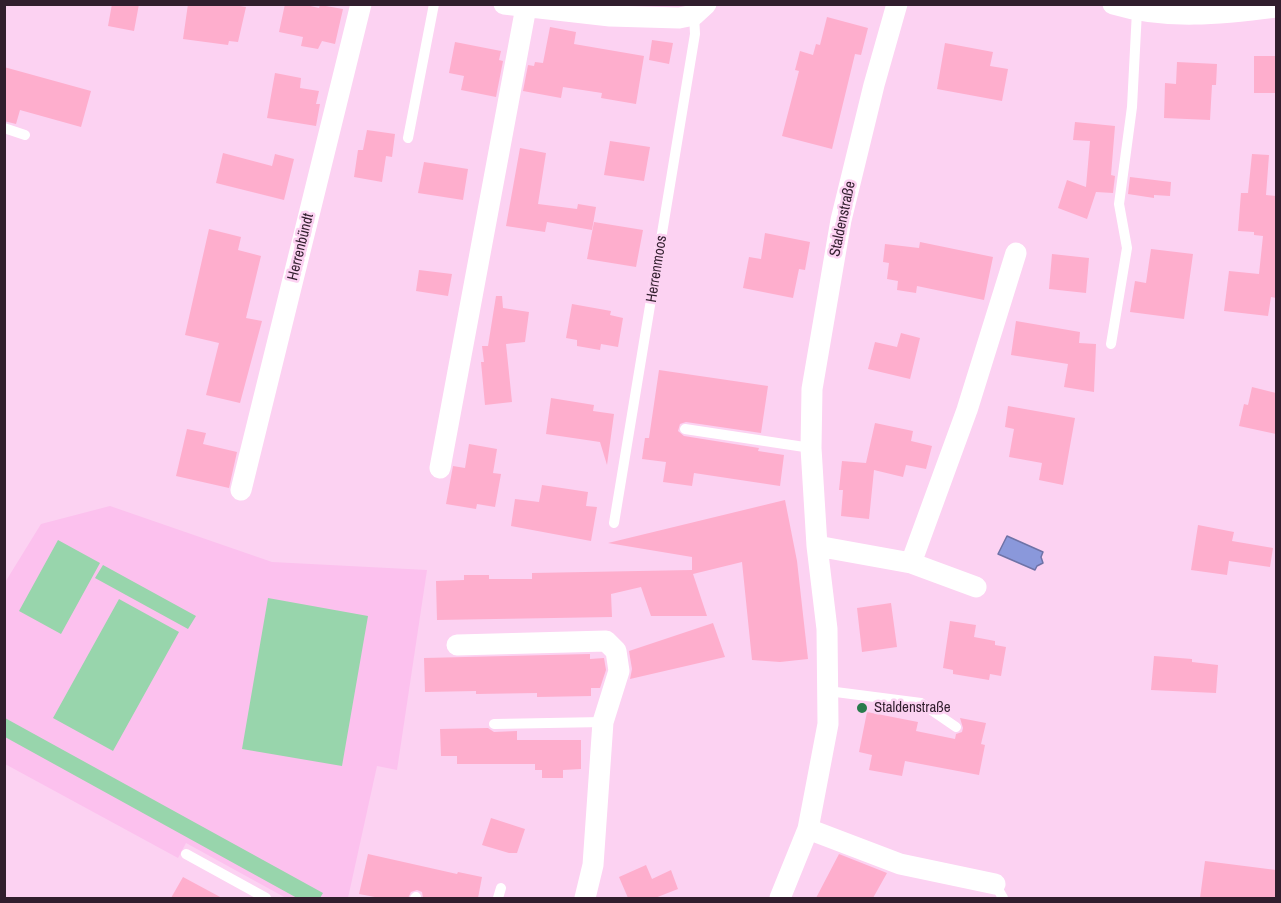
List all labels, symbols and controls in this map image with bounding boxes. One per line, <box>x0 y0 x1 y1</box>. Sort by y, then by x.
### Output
street label: Staldenstraße <box>826 180 860 258</box>
street label: Herrenbündt <box>284 212 318 282</box>
street label: Herrenmoos <box>643 234 671 304</box>
place label: Staldenstraße <box>874 699 951 717</box>
marker: Staldenstraße <box>855 701 869 715</box>

